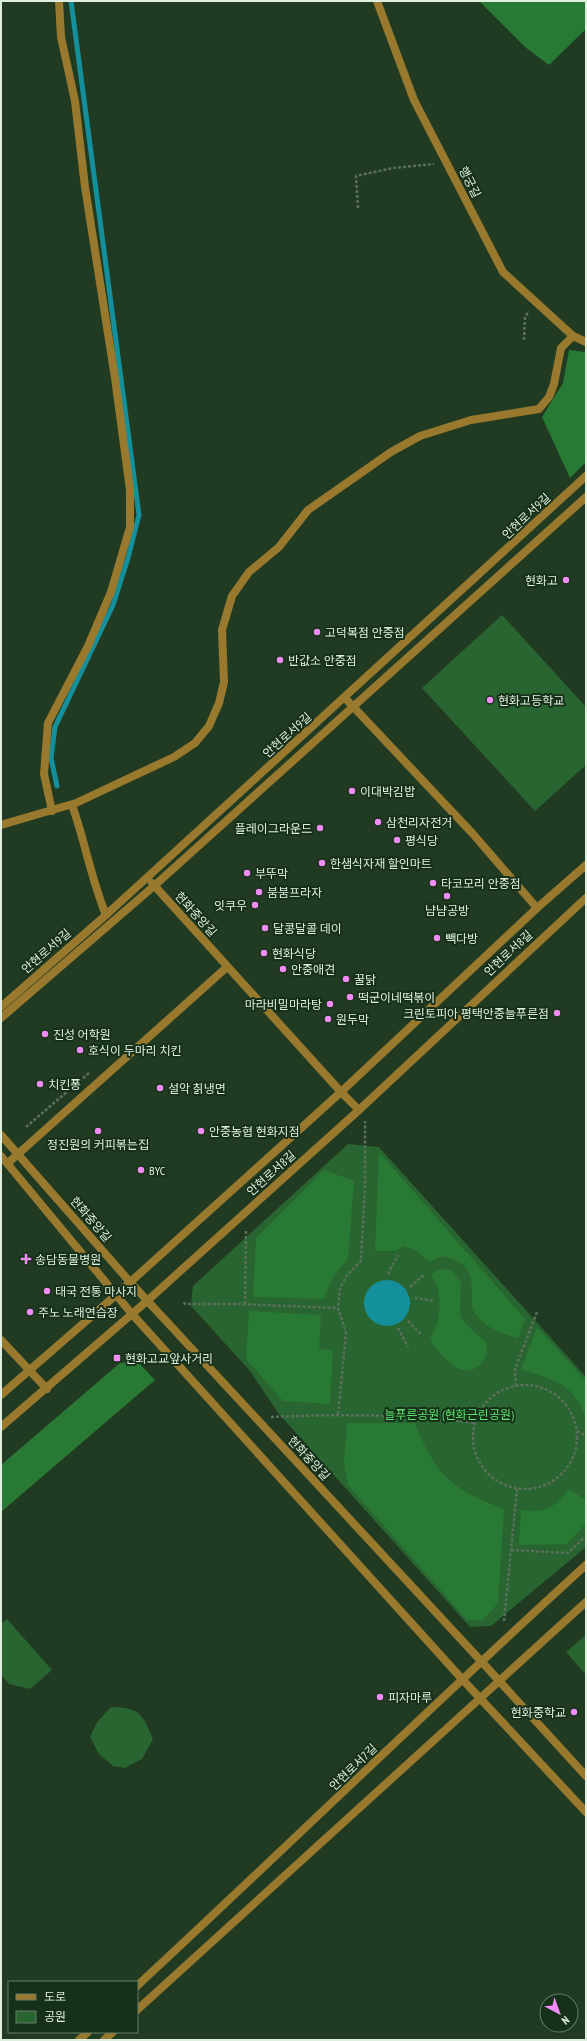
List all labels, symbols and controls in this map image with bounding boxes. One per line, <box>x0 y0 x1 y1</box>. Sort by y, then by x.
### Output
street label: 행궁길 <box>456 164 484 200</box>
street label: 안현로서9길 <box>499 490 553 542</box>
place label: 현화고 <box>525 573 558 588</box>
marker: 현화고 <box>561 575 571 585</box>
place label: 고덕복점 안중점 <box>325 625 405 640</box>
marker: 고덕복점 안중점 <box>312 627 322 637</box>
place label: 반값소 안중점 <box>288 653 357 668</box>
marker: 반값소 안중점 <box>275 655 285 665</box>
place label: 현화고등학교 <box>498 693 564 708</box>
marker: 현화고등학교 <box>485 695 495 705</box>
street label: 안현로서9길 <box>259 709 315 761</box>
place label: 이대박김밥 <box>360 784 415 799</box>
marker: 이대박김밥 <box>347 786 357 796</box>
place label: 삼천리자전거 <box>386 815 452 830</box>
marker: 삼천리자전거 <box>373 817 383 827</box>
place label: 플레이그라운드 <box>235 821 312 836</box>
marker: 플레이그라운드 <box>315 823 325 833</box>
place label: 평식당 <box>405 833 438 848</box>
marker: 평식당 <box>392 835 402 845</box>
place label: 한샘식자재 할인마트 <box>330 856 432 871</box>
marker: 한샘식자재 할인마트 <box>317 858 327 868</box>
place label: 부뚜막 <box>255 866 288 881</box>
marker: 부뚜막 <box>242 868 252 878</box>
place label: 타코모리 안중점 <box>441 876 521 891</box>
marker: 타코모리 안중점 <box>428 878 438 888</box>
place label: 붐붐프라자 <box>267 885 322 900</box>
marker: 붐붐프라자 <box>254 887 264 897</box>
street label: 현화중앙길 <box>172 888 220 940</box>
marker: 냠냠공방 <box>442 891 452 901</box>
place label: 잇쿠우 <box>214 898 247 913</box>
marker: 잇쿠우 <box>250 900 260 910</box>
place label: 냠냠공방 <box>425 903 469 918</box>
place label: 달콩달콜 데이 <box>273 921 342 936</box>
marker: 달콩달콜 데이 <box>260 923 270 933</box>
street label: 안현로서9길 <box>18 925 74 977</box>
street label: 안현로서8길 <box>481 927 535 979</box>
place label: 빽다방 <box>445 931 478 946</box>
marker: 빽다방 <box>432 933 442 943</box>
place label: 현화식당 <box>272 946 316 961</box>
marker: 현화식당 <box>259 948 269 958</box>
place label: 안중애견 <box>291 962 335 977</box>
marker: 안중애견 <box>278 964 288 974</box>
place label: 꿀닭 <box>354 972 376 987</box>
marker: 꿀닭 <box>341 974 351 984</box>
place label: 떡군이네떡볶이 <box>358 990 435 1005</box>
marker: 떡군이네떡볶이 <box>345 992 355 1002</box>
place label: 마라비밀마라탕 <box>245 997 322 1012</box>
marker: 마라비밀마라탕 <box>325 999 335 1009</box>
place label: 크린토피아 평택안중늘푸른점 <box>403 1006 549 1021</box>
marker: 크린토피아 평택안중늘푸른점 <box>552 1008 562 1018</box>
place label: 원두막 <box>336 1012 369 1027</box>
marker: 원두막 <box>323 1014 333 1024</box>
place label: 진성 어학원 <box>53 1027 111 1042</box>
marker: 진성 어학원 <box>40 1029 50 1039</box>
place label: 호식이 두마리 치킨 <box>88 1043 181 1058</box>
marker: 호식이 두마리 치킨 <box>75 1045 85 1055</box>
place label: 치킨퐁 <box>48 1077 81 1092</box>
marker: 치킨퐁 <box>35 1079 45 1089</box>
place label: 설악 칡냉면 <box>168 1081 226 1096</box>
marker: 설악 칡냉면 <box>155 1083 165 1093</box>
place label: 안중농협 현화지점 <box>209 1124 300 1139</box>
marker: 정진원의 커피볶는집 <box>93 1126 103 1136</box>
marker: 안중농협 현화지점 <box>196 1126 206 1136</box>
place label: 정진원의 커피볶는집 <box>47 1137 149 1152</box>
street label: 안현로서8길 <box>243 1147 299 1199</box>
place label: BYC <box>149 1163 166 1178</box>
marker: BYC <box>136 1165 146 1175</box>
street label: 현화중앙길 <box>67 1193 115 1245</box>
place label: 송담동물병원 <box>35 1252 101 1267</box>
marker: 송담동물병원 <box>20 1253 32 1265</box>
place label: 태국 전통 마사지 <box>55 1284 137 1299</box>
marker: 태국 전통 마사지 <box>42 1286 52 1296</box>
place label: 주노 노래연습장 <box>38 1305 118 1320</box>
marker: 주노 노래연습장 <box>25 1307 35 1317</box>
place label: 현화고교앞사거리 <box>125 1351 213 1366</box>
marker: 현화고교앞사거리 <box>112 1353 122 1363</box>
park label: 늘푸른공원 (현화근린공원) <box>384 1407 514 1422</box>
street label: 현화중앙길 <box>285 1433 333 1483</box>
place label: 피자마루 <box>388 1690 432 1705</box>
marker: 피자마루 <box>375 1692 385 1702</box>
place label: 현화중학교 <box>511 1705 566 1720</box>
marker: 현화중학교 <box>569 1707 579 1717</box>
street label: 안현로서7길 <box>326 1741 380 1793</box>
legend <box>8 1981 138 2033</box>
text: 도로 <box>44 1989 66 2004</box>
north arrow <box>539 1993 579 2033</box>
text: 공원 <box>44 2009 66 2024</box>
text: N <box>559 2013 572 2028</box>

